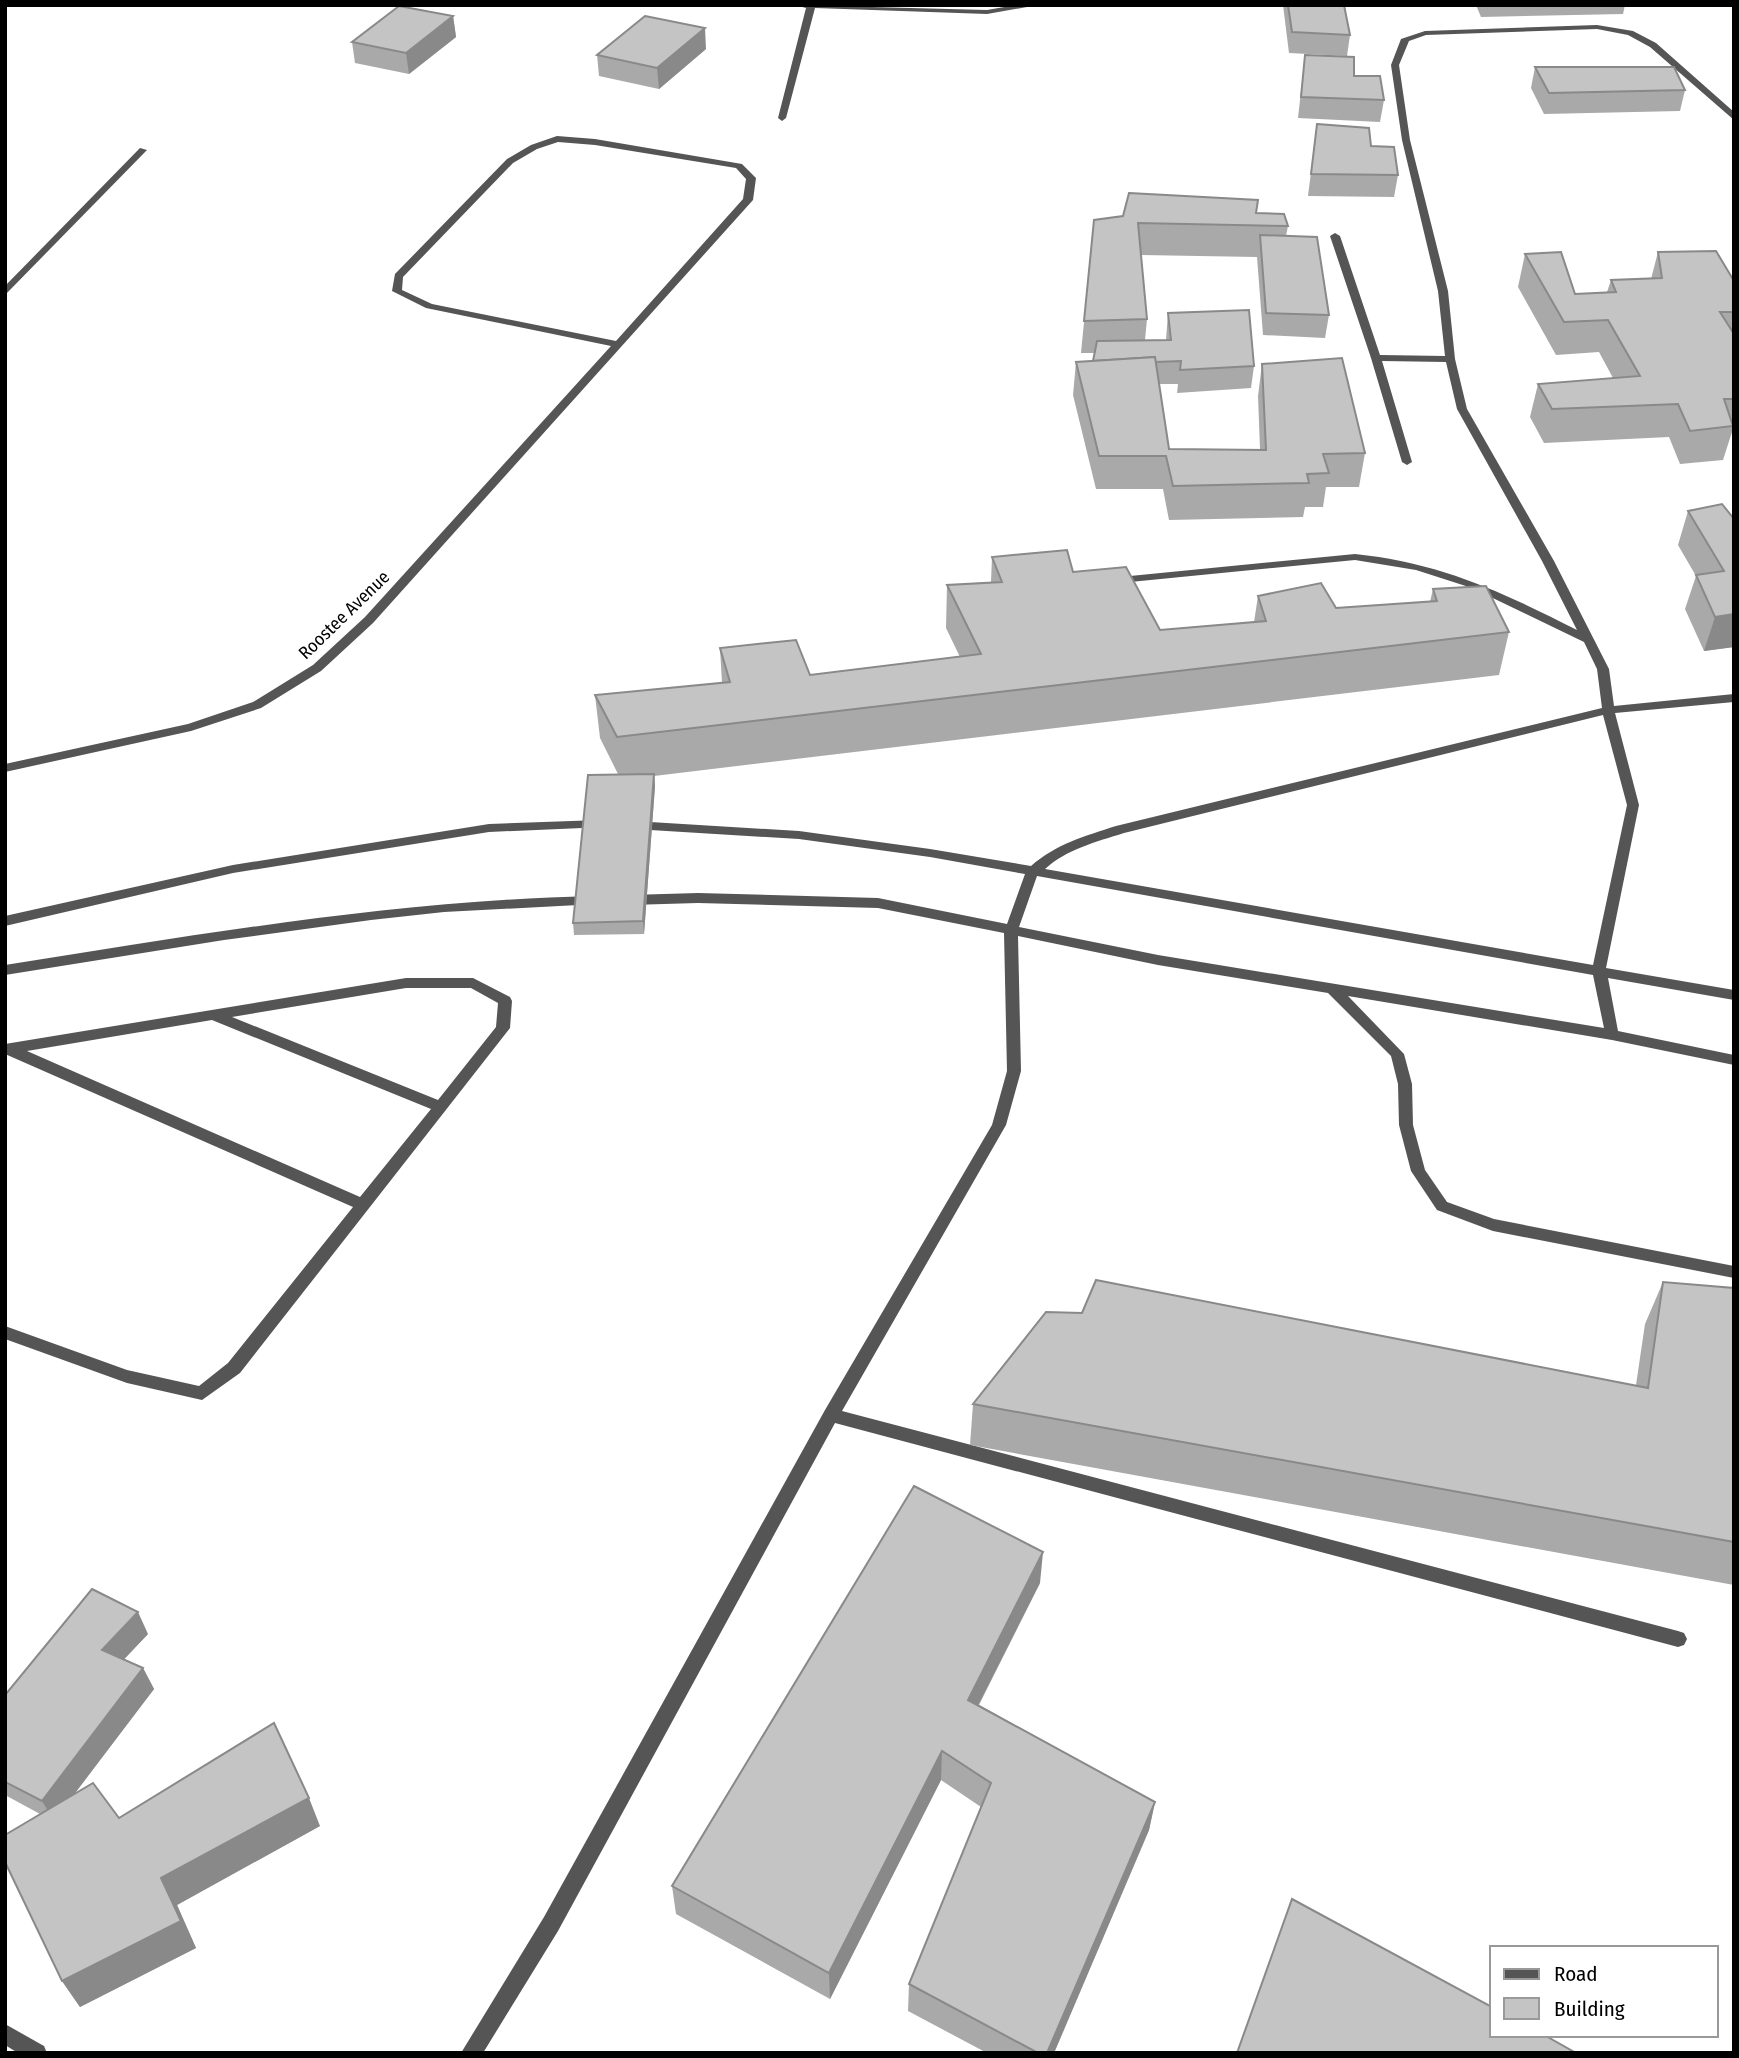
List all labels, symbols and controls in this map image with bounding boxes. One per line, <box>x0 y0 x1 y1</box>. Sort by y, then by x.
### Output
street label: Roostee Avenue <box>294 566 394 664</box>
legend <box>1490 1946 1718 2037</box>
text: Road <box>1554 1961 1598 1987</box>
text: Building <box>1554 1996 1625 2022</box>

